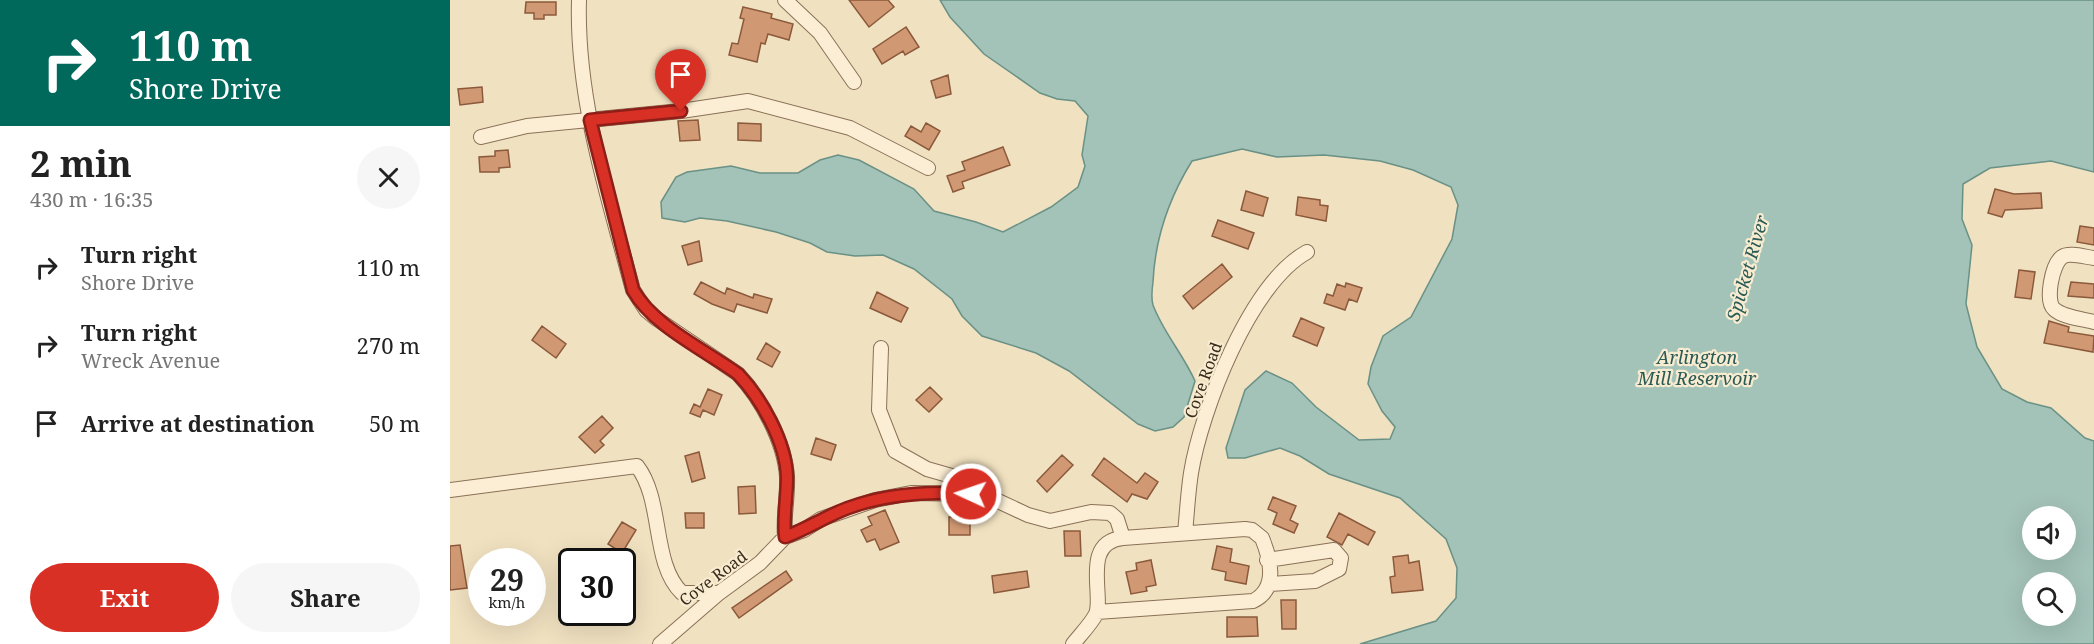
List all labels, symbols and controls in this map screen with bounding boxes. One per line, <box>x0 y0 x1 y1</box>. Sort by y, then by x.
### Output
text: 110 m <box>129 16 253 73</box>
icon: right <box>30 24 108 102</box>
pin <box>655 49 706 111</box>
icon: arrive <box>664 58 697 91</box>
text: Shore Drive <box>129 70 282 107</box>
text: 2 min <box>30 139 132 188</box>
button: close <box>357 146 420 209</box>
text: 430 m · 16:35 <box>30 186 153 213</box>
water label: Spicket River <box>1720 212 1774 324</box>
text: Turn right <box>81 239 197 269</box>
icon: right <box>30 251 63 284</box>
text: 110 m <box>357 252 420 282</box>
text: Shore Drive <box>81 269 194 296</box>
text: Turn right <box>81 317 197 347</box>
icon: right <box>30 329 63 362</box>
text: 270 m <box>357 330 420 360</box>
street label: Cove Road <box>1179 339 1227 421</box>
water label: Arlington Mill Reservoir <box>1637 345 1757 390</box>
text: Wreck Avenue <box>81 347 220 374</box>
icon: arrive <box>30 407 63 440</box>
text: Arrive at destination <box>81 408 315 438</box>
text: 50 m <box>369 408 420 438</box>
position arrow <box>939 462 1003 526</box>
map controls <box>2022 506 2076 626</box>
button: sound <box>2022 506 2076 560</box>
street label: Cove Road <box>675 545 752 611</box>
speed limit sign: 30 <box>558 548 636 626</box>
text: 29 <box>490 559 524 600</box>
button: Exit <box>30 563 219 632</box>
button: Share <box>231 563 420 632</box>
button: search <box>2022 572 2076 626</box>
text: km/h <box>489 592 525 612</box>

